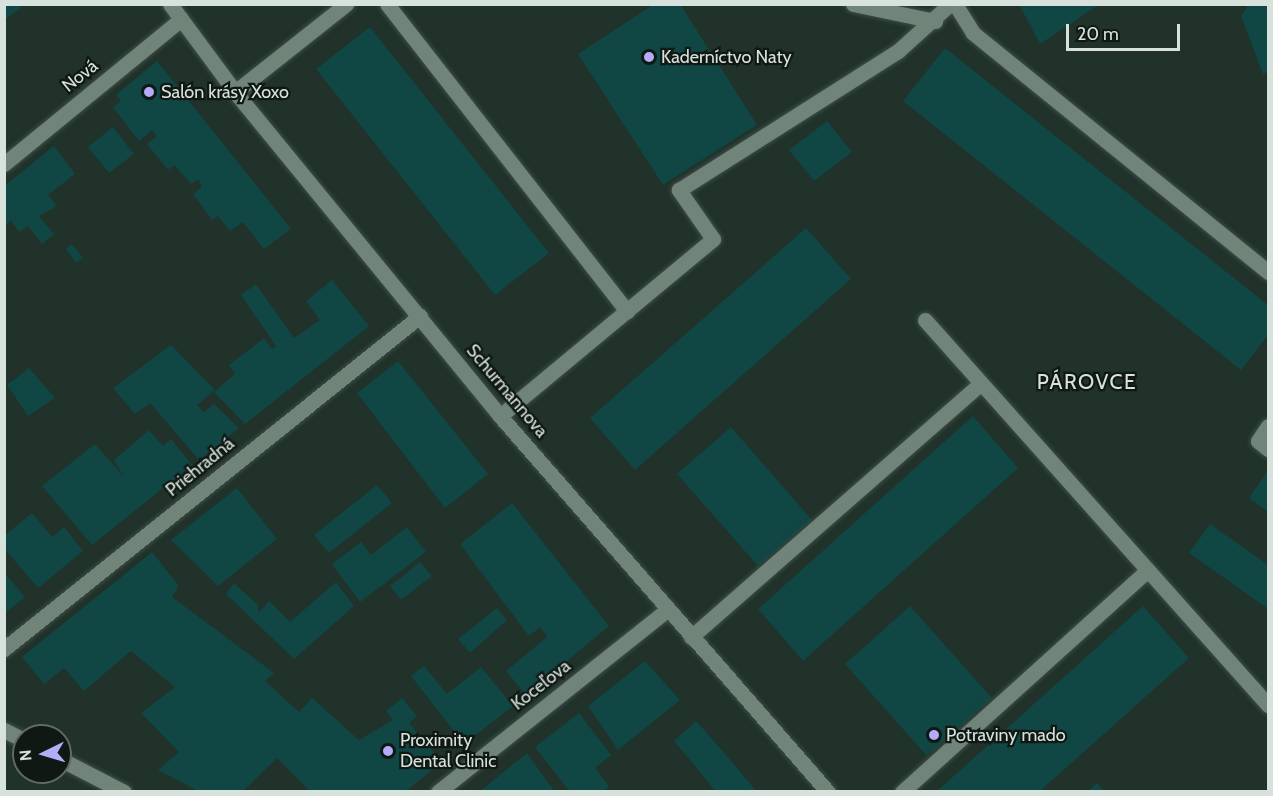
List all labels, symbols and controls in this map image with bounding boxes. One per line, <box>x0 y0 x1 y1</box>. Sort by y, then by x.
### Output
scale bar <box>1069 12 1183 50</box>
text: 20 m <box>1077 23 1119 45</box>
place label: Kaderníctvo Naty <box>661 46 792 68</box>
marker: Kaderníctvo Naty <box>642 50 656 64</box>
street label: Nová <box>58 55 102 97</box>
place label: Salón krásy Xoxo <box>161 81 289 103</box>
marker: Salón krásy Xoxo <box>142 85 156 99</box>
street label: Schurmannova <box>462 340 552 442</box>
district label: PÁROVCE <box>1037 369 1137 395</box>
street label: Priehradná <box>162 433 238 501</box>
street label: Koceľova <box>507 655 575 715</box>
north arrow <box>12 724 72 784</box>
place label: Potraviny mado <box>946 724 1066 746</box>
marker: Potraviny mado <box>927 728 941 742</box>
place label: Proximity Dental Clinic <box>400 730 496 772</box>
marker: Proximity Dental Clinic <box>381 744 395 758</box>
text: N <box>16 749 36 762</box>

